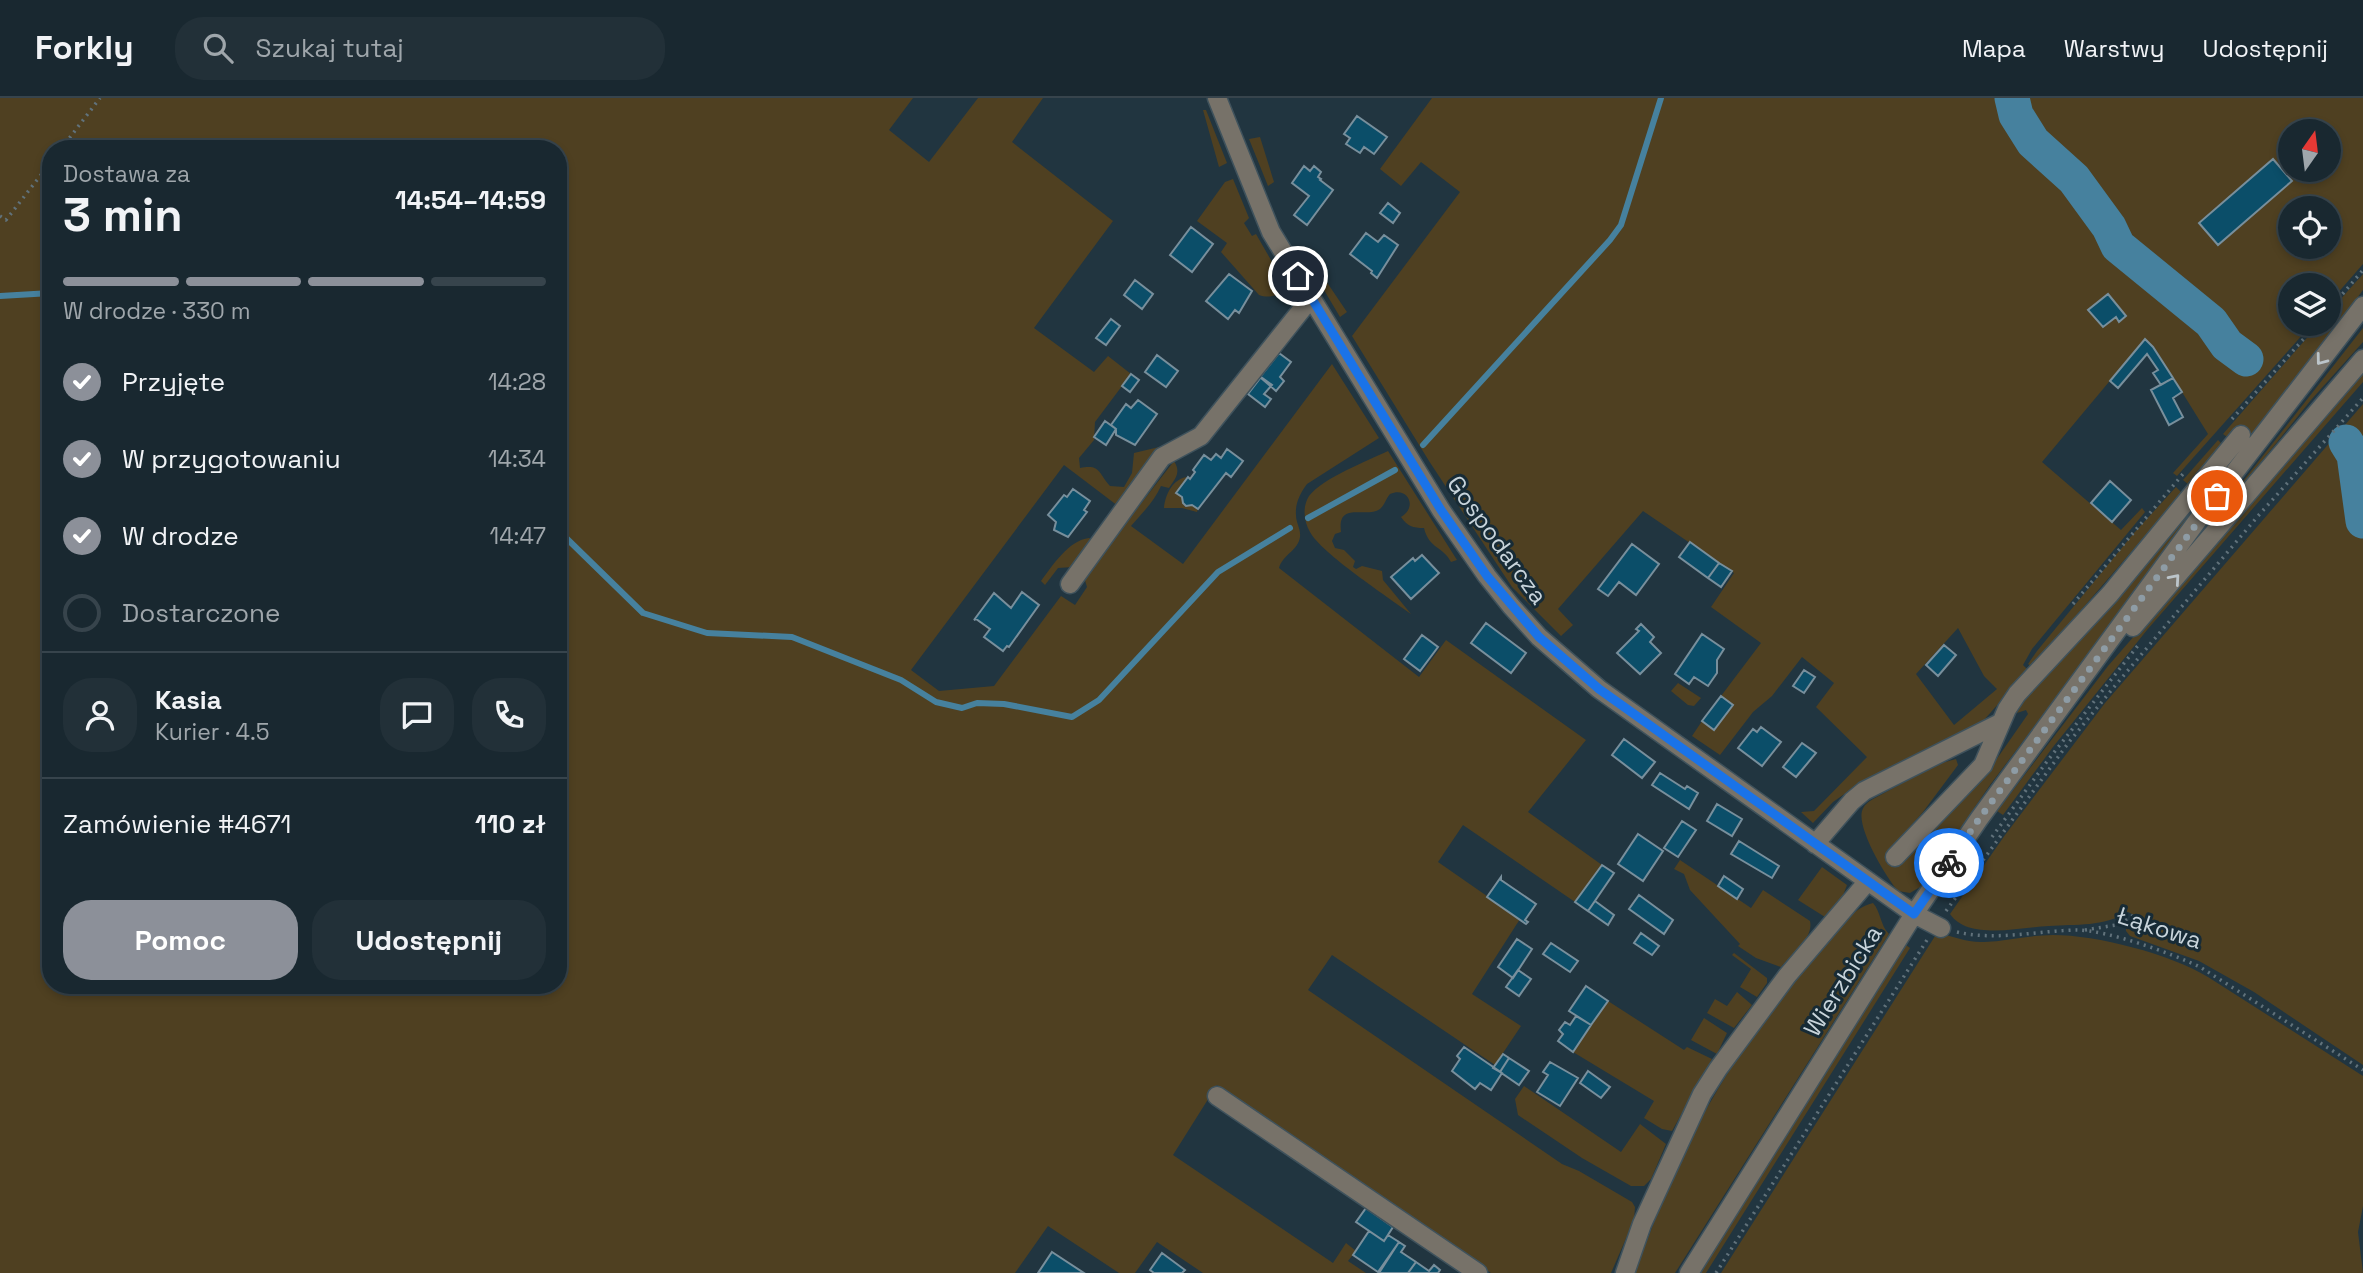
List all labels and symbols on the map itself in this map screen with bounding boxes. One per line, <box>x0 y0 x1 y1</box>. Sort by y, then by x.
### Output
north arrow <box>2278 119 2342 182</box>
pin <box>1268 246 1328 306</box>
one-way arrow <box>2316 352 2329 364</box>
pin <box>2187 466 2247 526</box>
street label: Gospodarcza <box>1440 469 1555 610</box>
one-way arrow <box>2167 574 2179 587</box>
courier <box>1914 828 1984 898</box>
street label: Łąkowa <box>2113 899 2206 956</box>
street label: Wierzbicka <box>1796 919 1889 1042</box>

